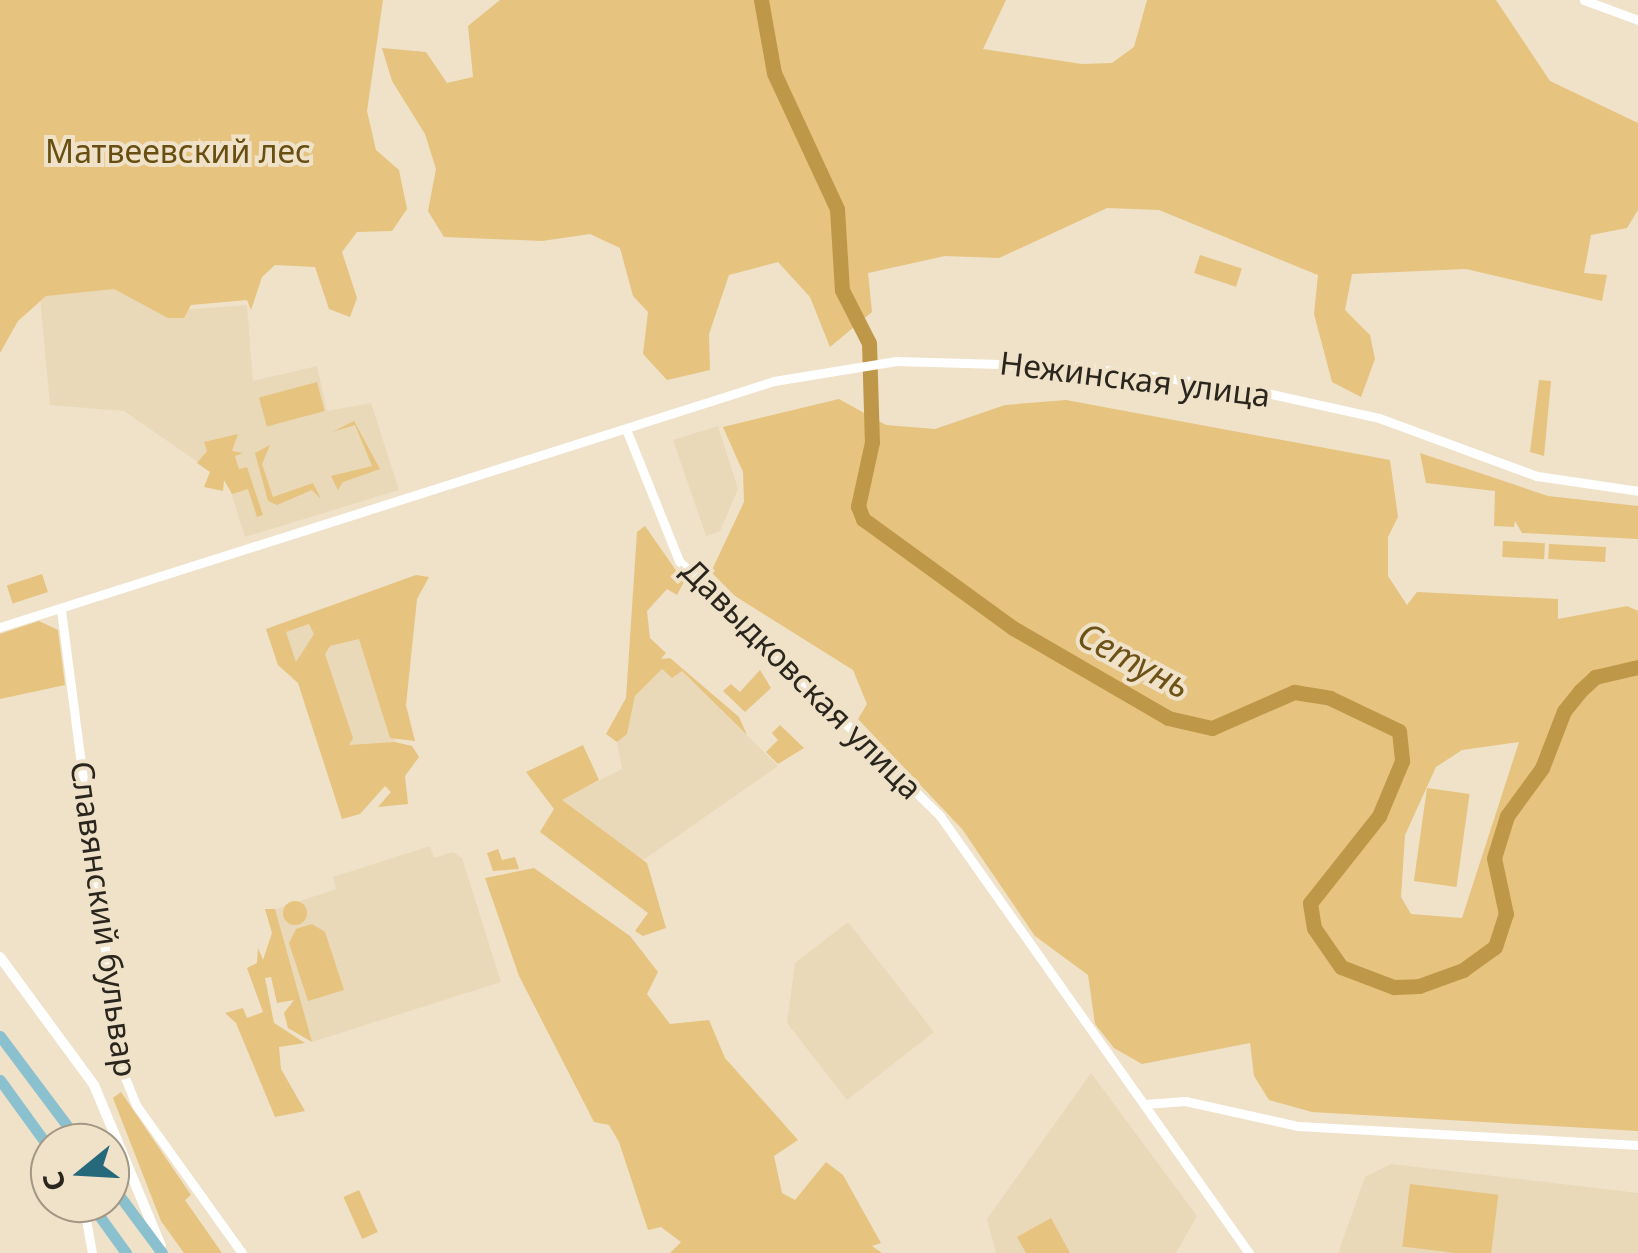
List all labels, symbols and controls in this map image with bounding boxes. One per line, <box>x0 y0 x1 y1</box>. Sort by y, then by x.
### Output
park label: Матвеевский лес <box>45 132 311 170</box>
street label: Нежинская улица <box>998 343 1272 415</box>
street label: Давыдковская улица <box>674 551 930 807</box>
water label: Сетунь <box>1071 613 1197 707</box>
street label: Славянский бульвар <box>63 759 145 1079</box>
north arrow <box>30 1123 130 1223</box>
text: С <box>33 1167 74 1196</box>

